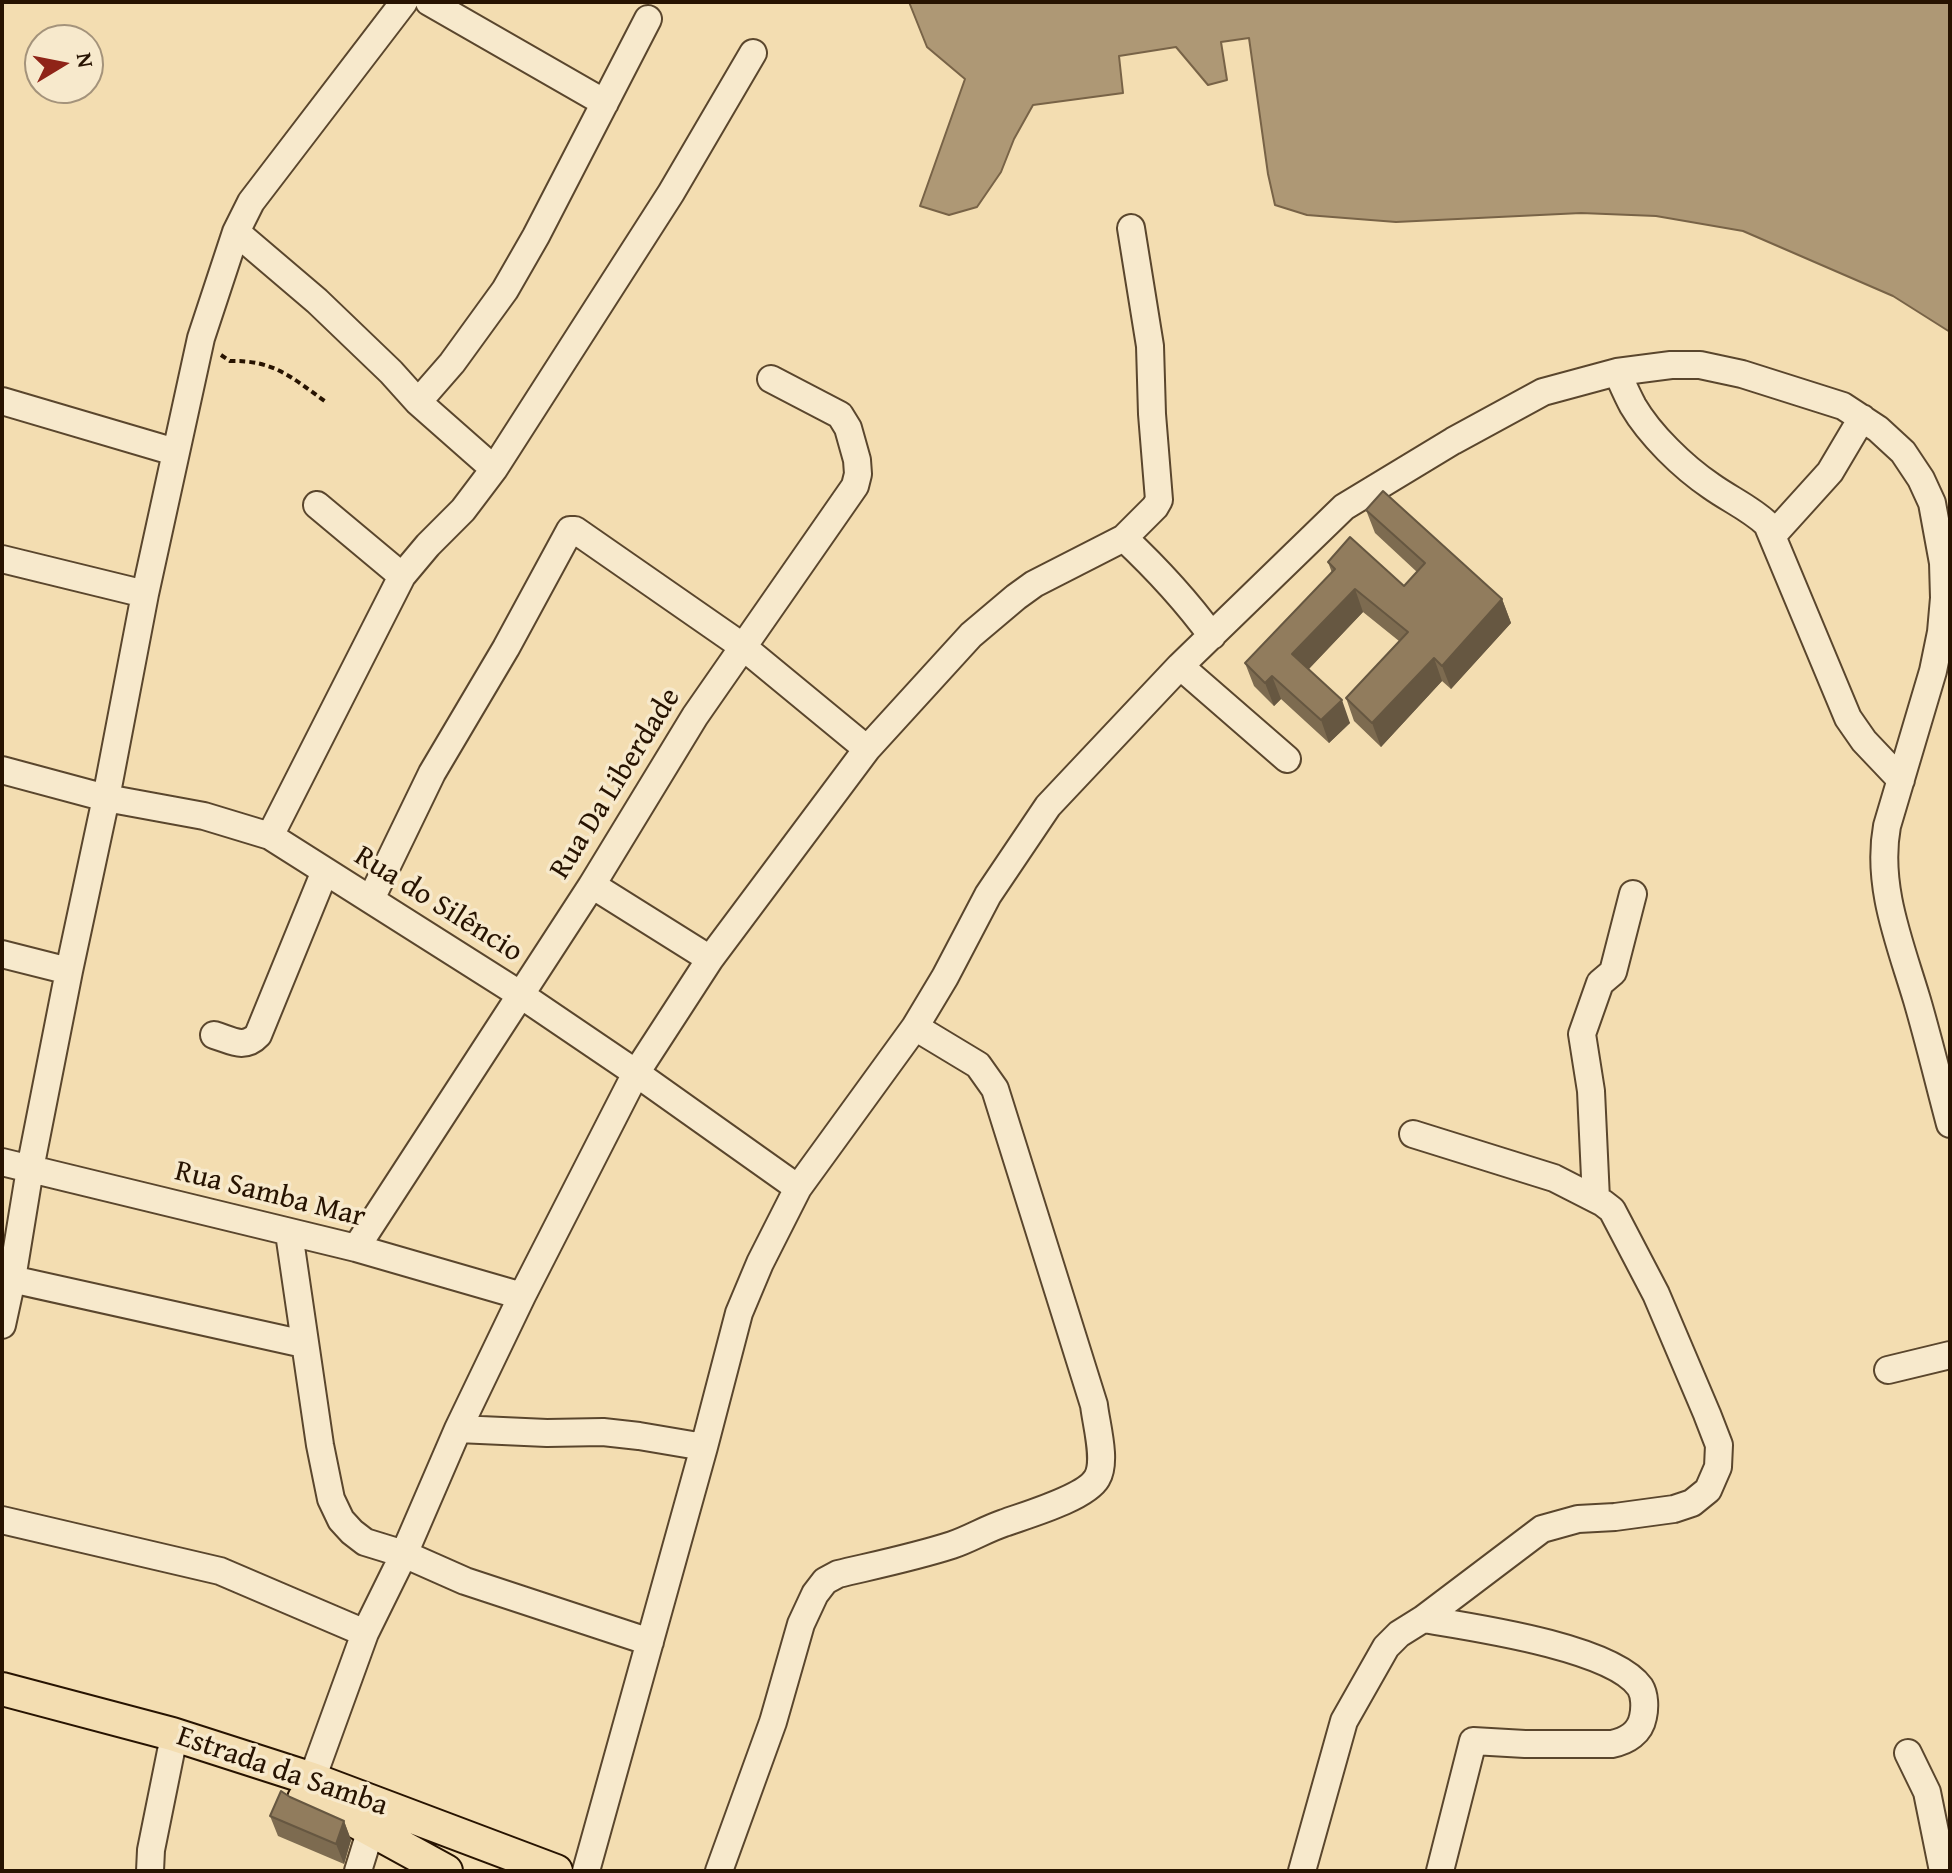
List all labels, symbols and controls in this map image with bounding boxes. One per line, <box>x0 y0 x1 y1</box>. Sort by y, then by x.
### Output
north arrow <box>24 24 104 104</box>
text: N <box>69 50 103 70</box>
street label: Rua Da Liberdade <box>543 682 689 886</box>
street label: Rua do Silêncio <box>347 839 529 971</box>
street label: Rua Samba Mar <box>171 1154 369 1236</box>
street label: Estrada da Samba <box>172 1719 392 1825</box>

